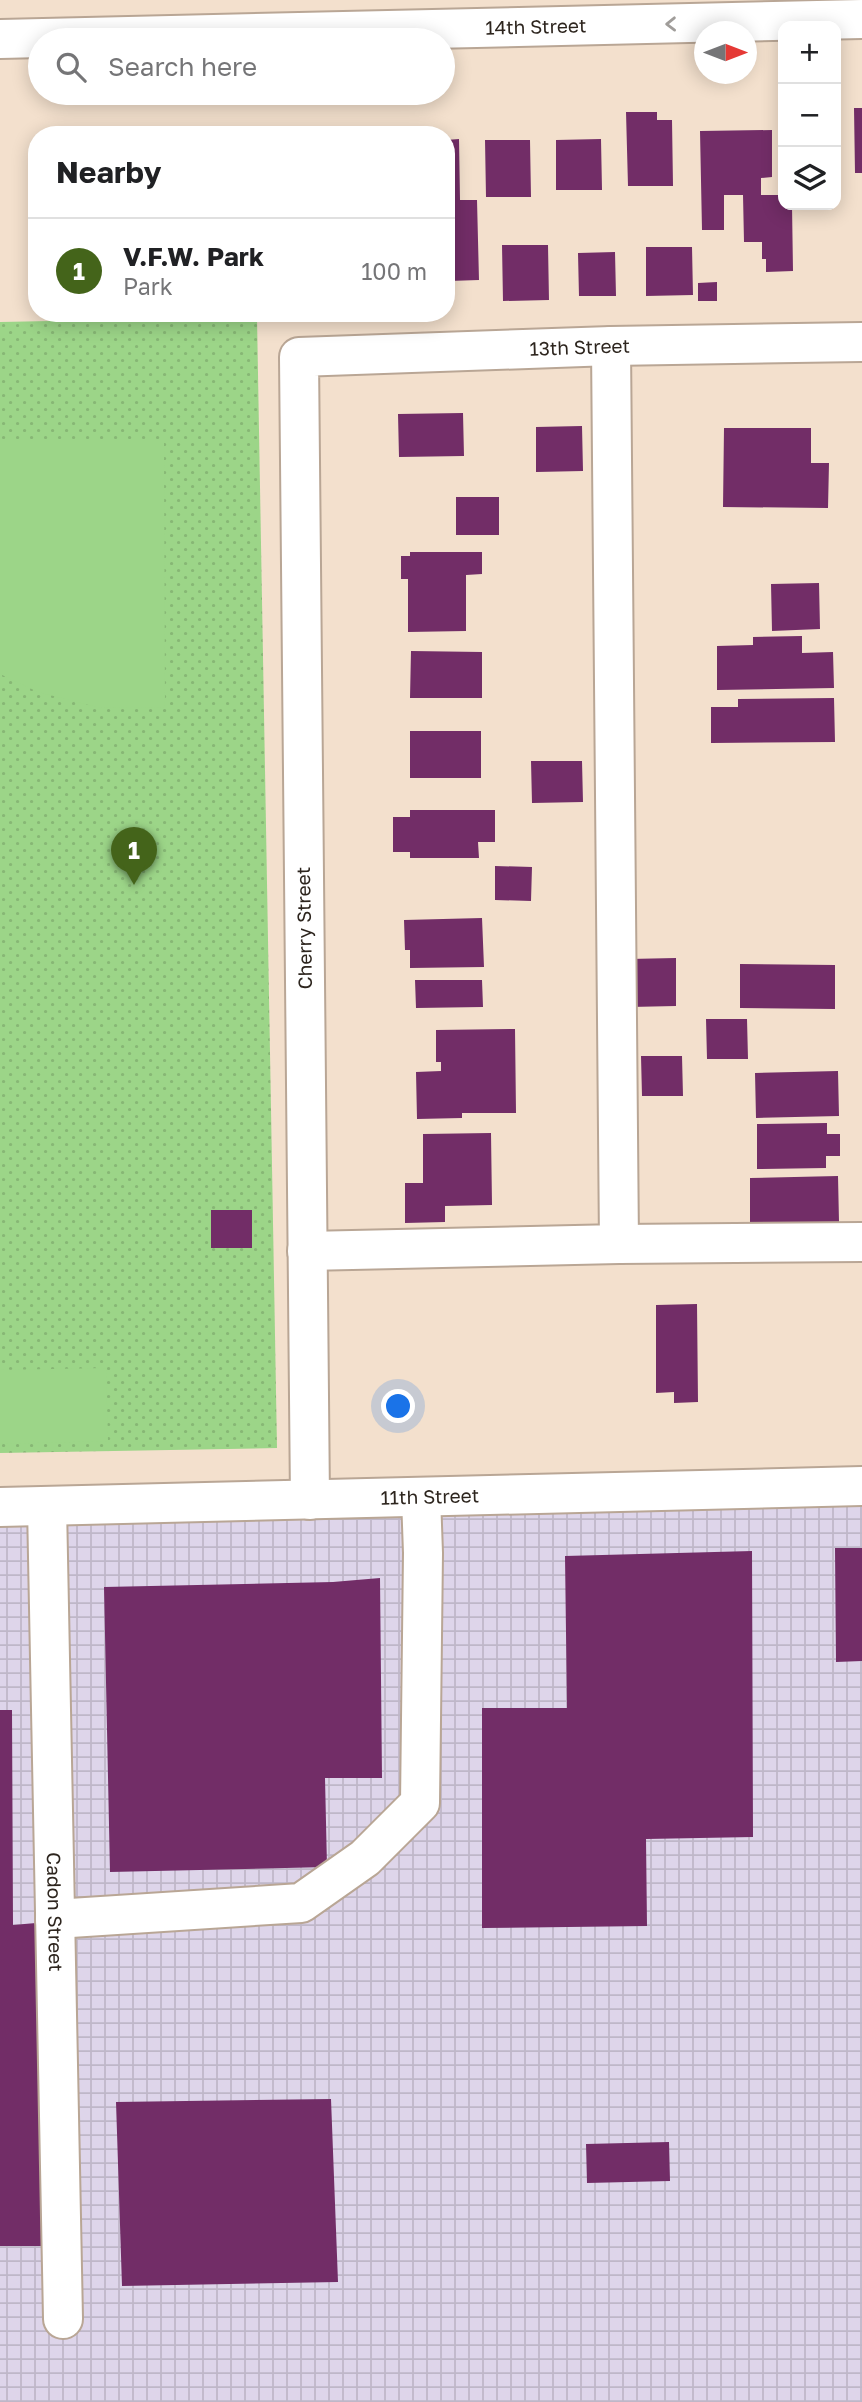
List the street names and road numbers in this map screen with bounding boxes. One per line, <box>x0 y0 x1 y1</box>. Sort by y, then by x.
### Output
street label: 14th Street <box>485 13 587 39</box>
street label: 13th Street <box>529 334 630 360</box>
street label: Cherry Street <box>291 866 316 990</box>
street label: 11th Street <box>380 1483 480 1509</box>
street label: Cadon Street <box>43 1852 68 1972</box>

